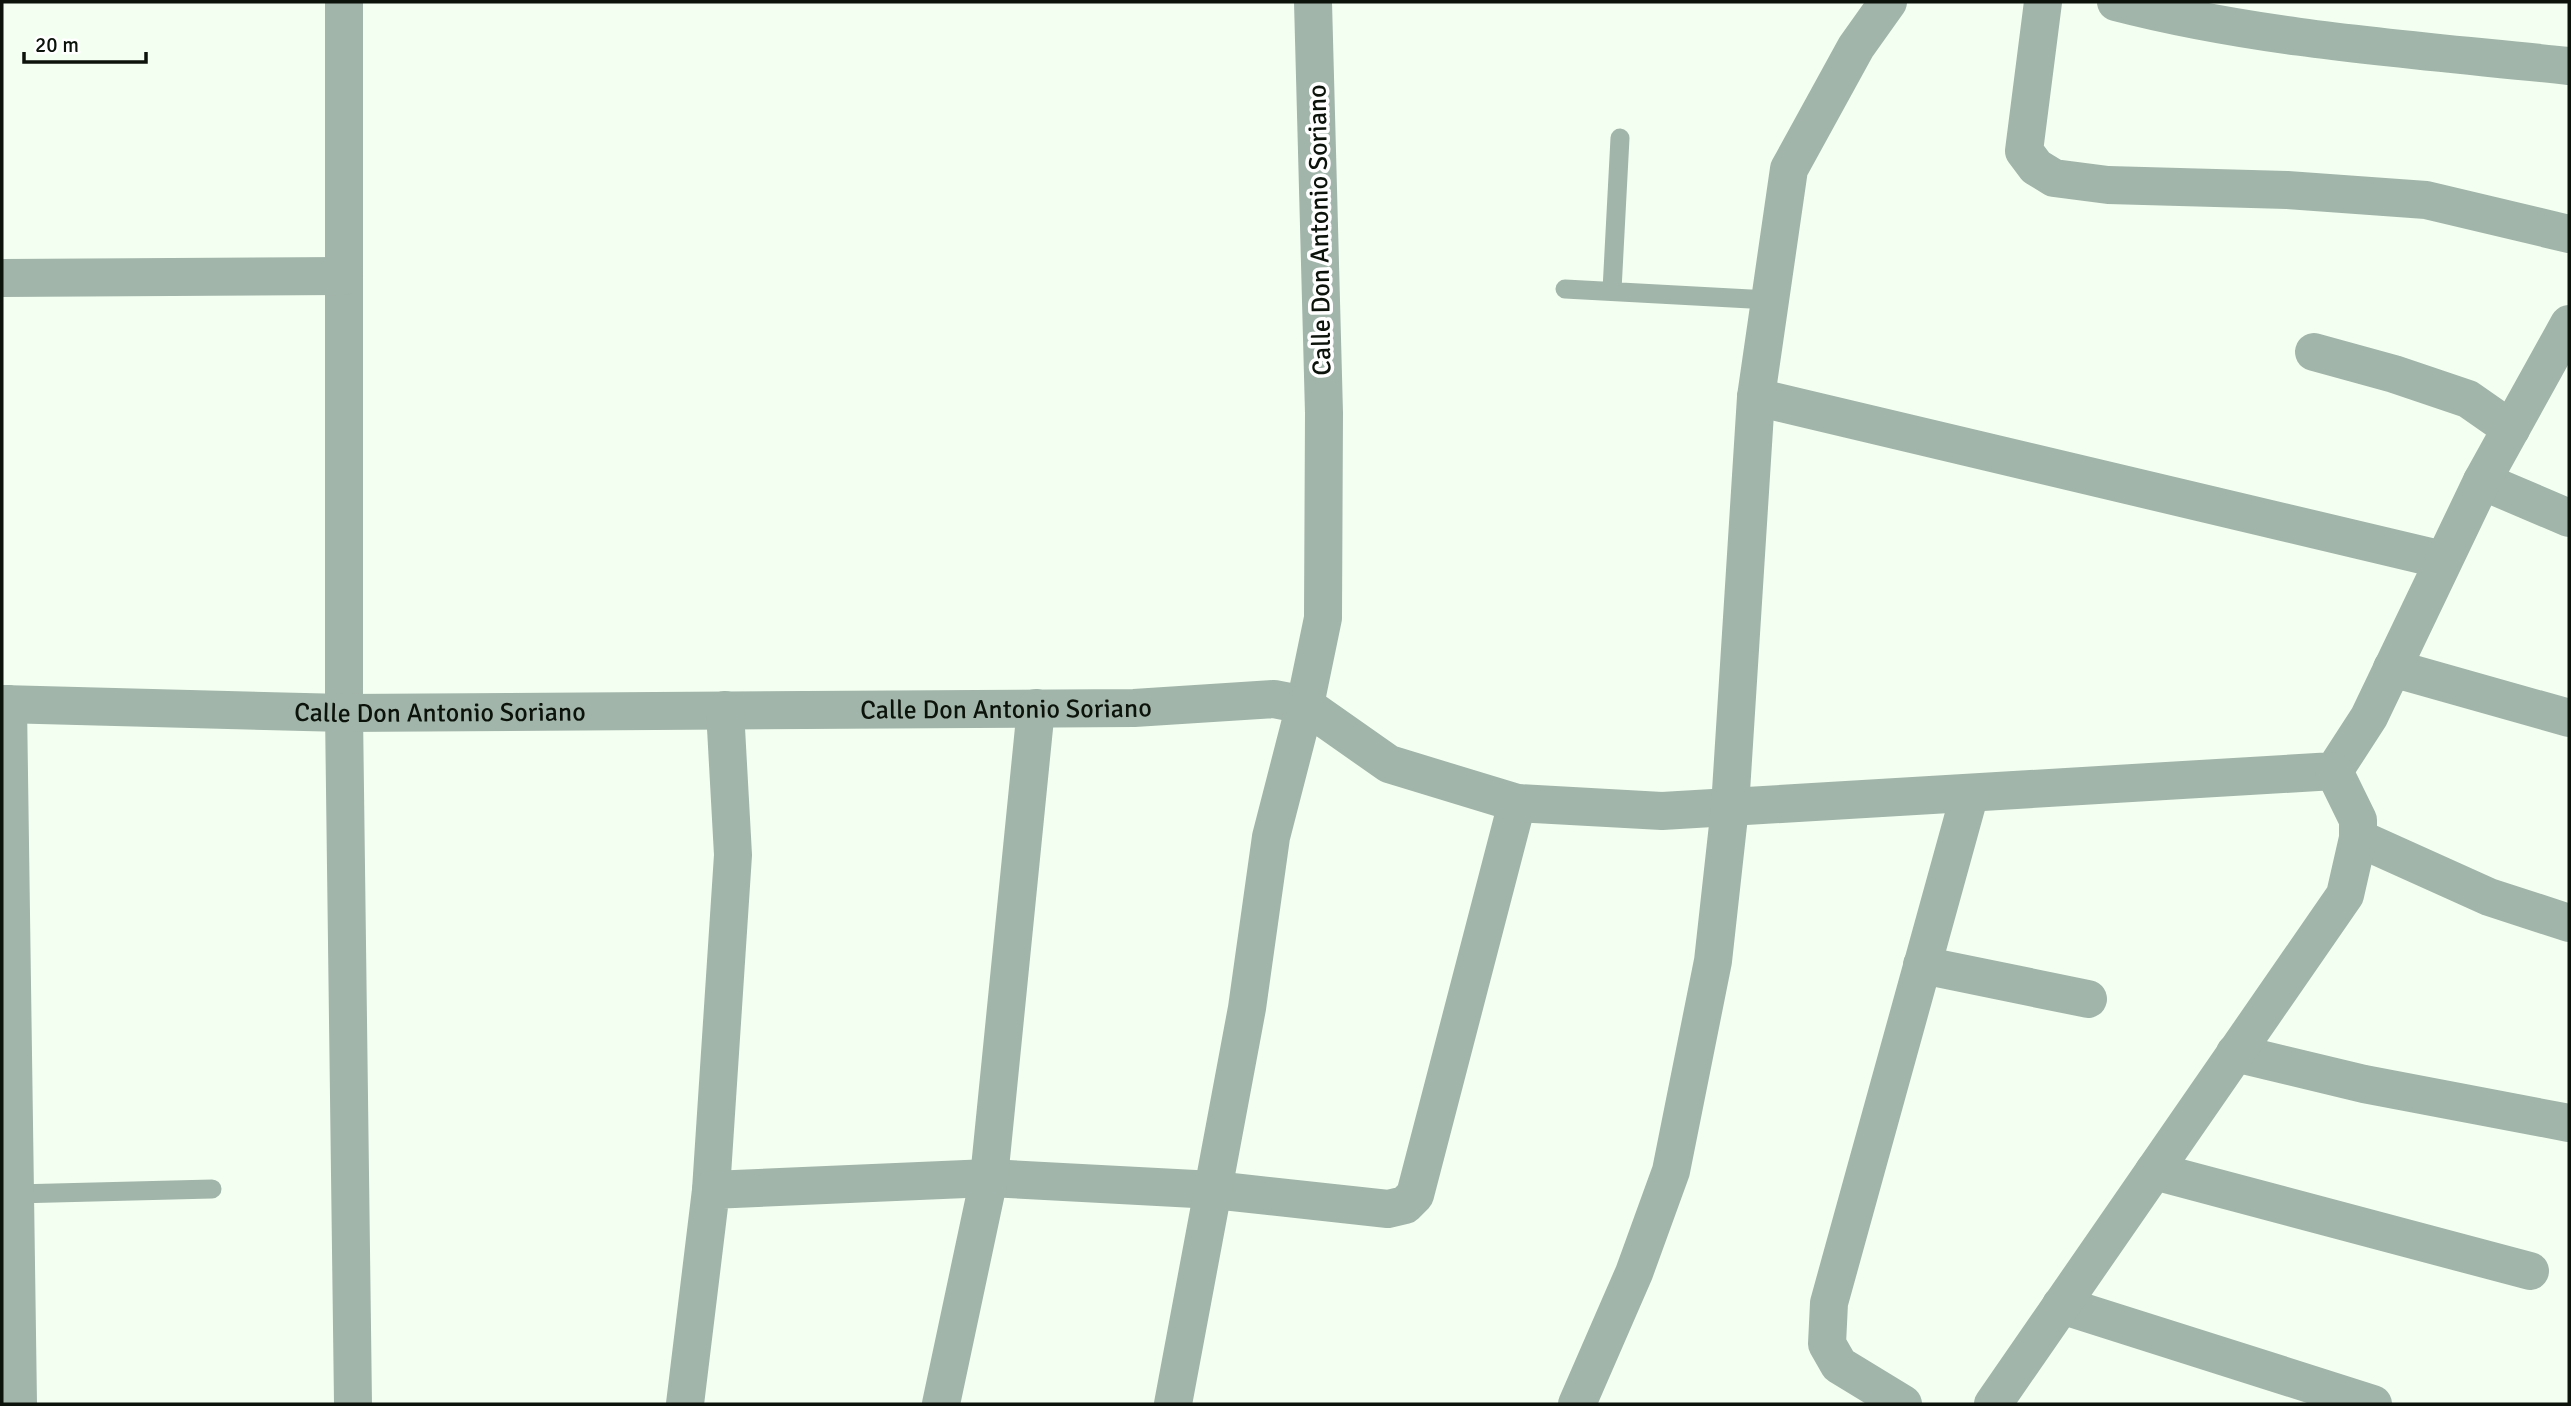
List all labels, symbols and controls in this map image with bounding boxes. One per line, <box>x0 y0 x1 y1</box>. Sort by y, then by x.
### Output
scale bar <box>24 21 147 65</box>
text: 20 m <box>35 32 79 58</box>
street label: Calle Don Antonio Soriano <box>1301 84 1339 376</box>
street label: Calle Don Antonio Soriano <box>860 692 1153 727</box>
street label: Calle Don Antonio Soriano <box>294 696 586 730</box>

